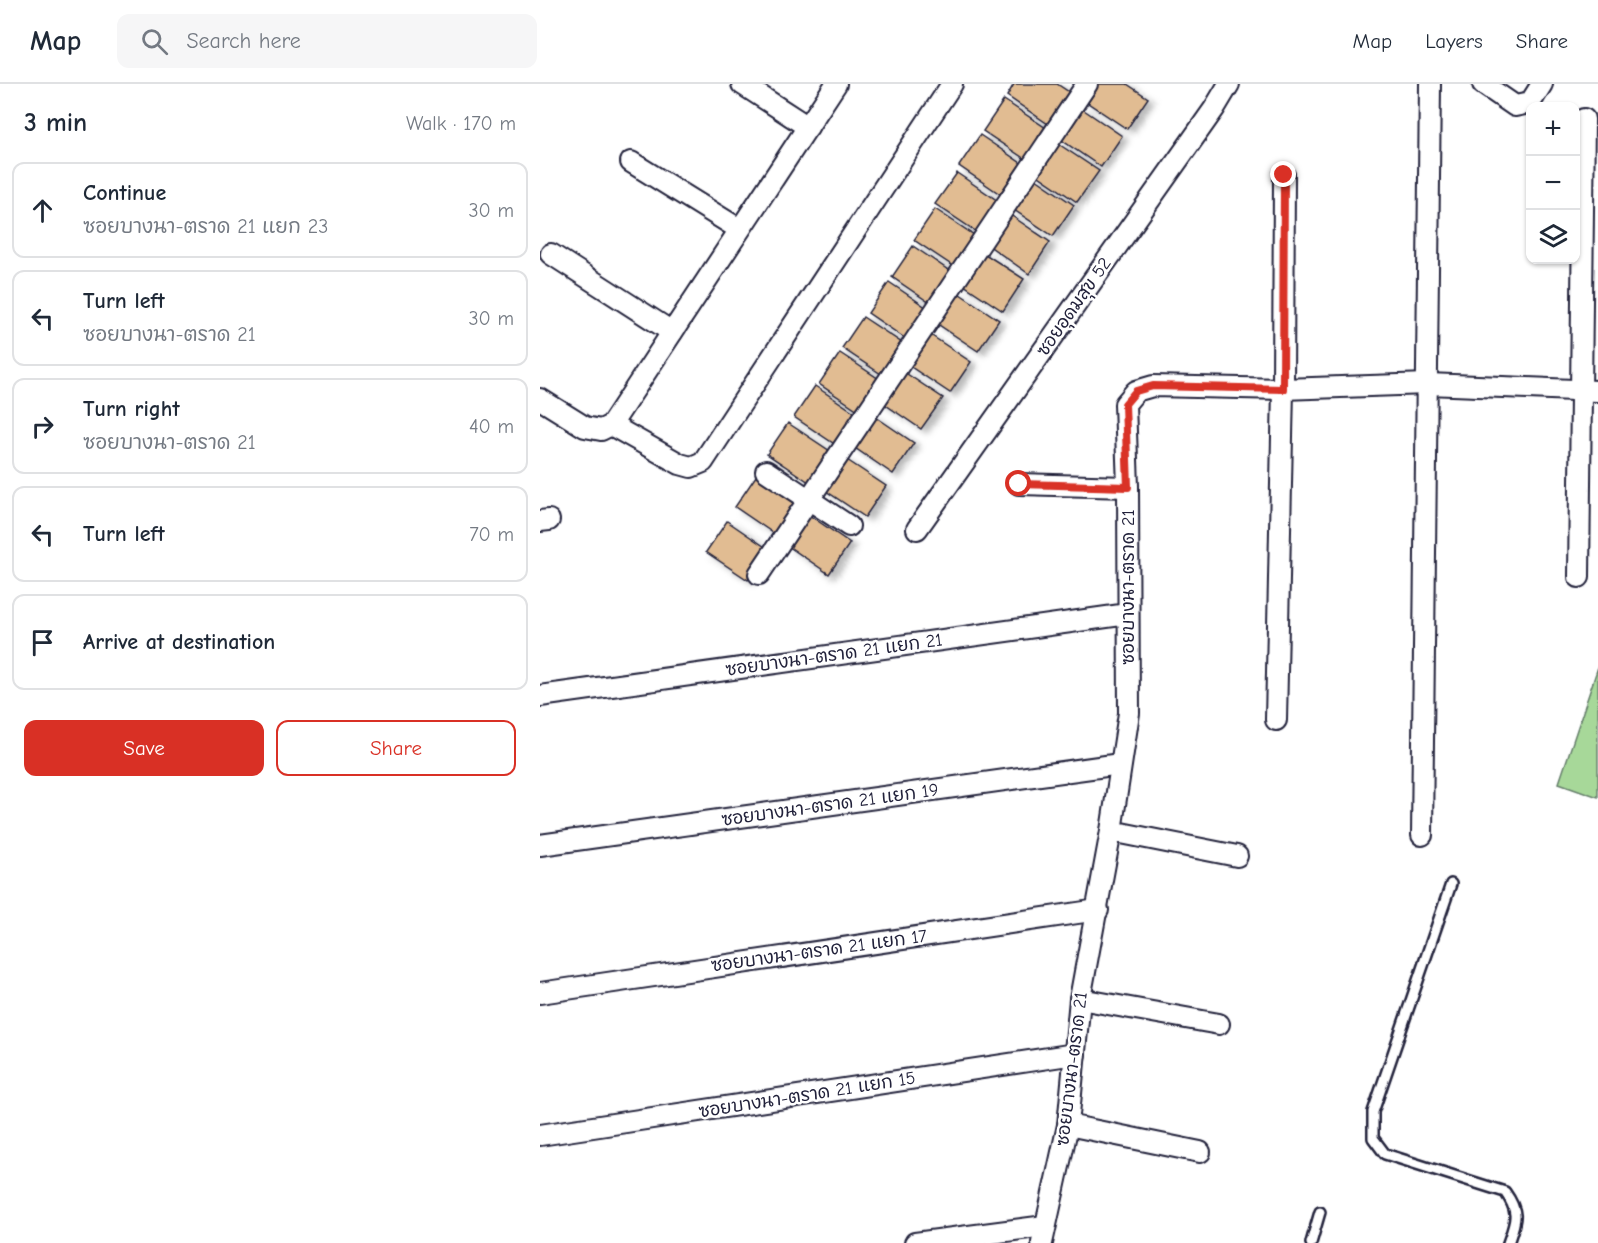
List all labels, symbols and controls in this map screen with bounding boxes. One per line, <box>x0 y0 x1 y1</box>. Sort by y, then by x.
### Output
search box <box>117 14 537 68</box>
text: Map <box>30 25 81 57</box>
icon: search <box>138 25 171 58</box>
text: Search here <box>186 28 301 54</box>
text: Map <box>1353 29 1392 53</box>
text: Layers <box>1425 29 1483 53</box>
text: Share <box>1516 29 1568 53</box>
map controls <box>1526 102 1580 264</box>
button: + <box>1526 102 1580 156</box>
text: 3 min <box>24 108 87 138</box>
text: Walk · 170 m <box>406 112 516 135</box>
button: − <box>1526 156 1580 210</box>
route end <box>1270 161 1296 187</box>
text: Continue <box>83 180 166 206</box>
icon: ahead <box>26 194 59 227</box>
text: 30 m <box>468 199 514 222</box>
button: layers <box>1526 210 1580 264</box>
text: ซอยบางนา-ตราด 21 แยก 23 <box>83 215 328 238</box>
street label: ซอยอุดมสุข 52 <box>1032 254 1118 362</box>
text: Turn left <box>83 288 165 314</box>
icon: left <box>26 302 59 335</box>
text: 30 m <box>468 307 514 330</box>
text: ซอยบางนา-ตราด 21 <box>83 323 256 346</box>
text: Turn right <box>83 396 180 422</box>
icon: right <box>26 410 59 443</box>
text: 40 m <box>469 415 514 438</box>
text: ซอยบางนา-ตราด 21 <box>83 431 256 454</box>
route start <box>1005 470 1031 496</box>
street label: ซอยบางนา-ตราด 21 <box>1118 509 1139 665</box>
icon: left <box>26 518 59 551</box>
text: Turn left <box>83 521 165 547</box>
text: 70 m <box>469 523 514 546</box>
icon: arrive <box>26 626 59 659</box>
text: Arrive at destination <box>83 629 275 655</box>
street label: ซอยบางนา-ตราด 21 แยก 21 <box>724 629 944 681</box>
button: Save <box>24 720 264 776</box>
button: Share <box>276 720 516 776</box>
street label: ซอยบางนา-ตราด 21 แยก 19 <box>720 779 940 831</box>
street label: ซอยบางนา-ตราด 21 แยก 17 <box>710 925 929 977</box>
street label: ซอยบางนา-ตราด 21 <box>1052 991 1092 1147</box>
street label: ซอยบางนา-ตราด 21 แยก 15 <box>697 1067 917 1123</box>

